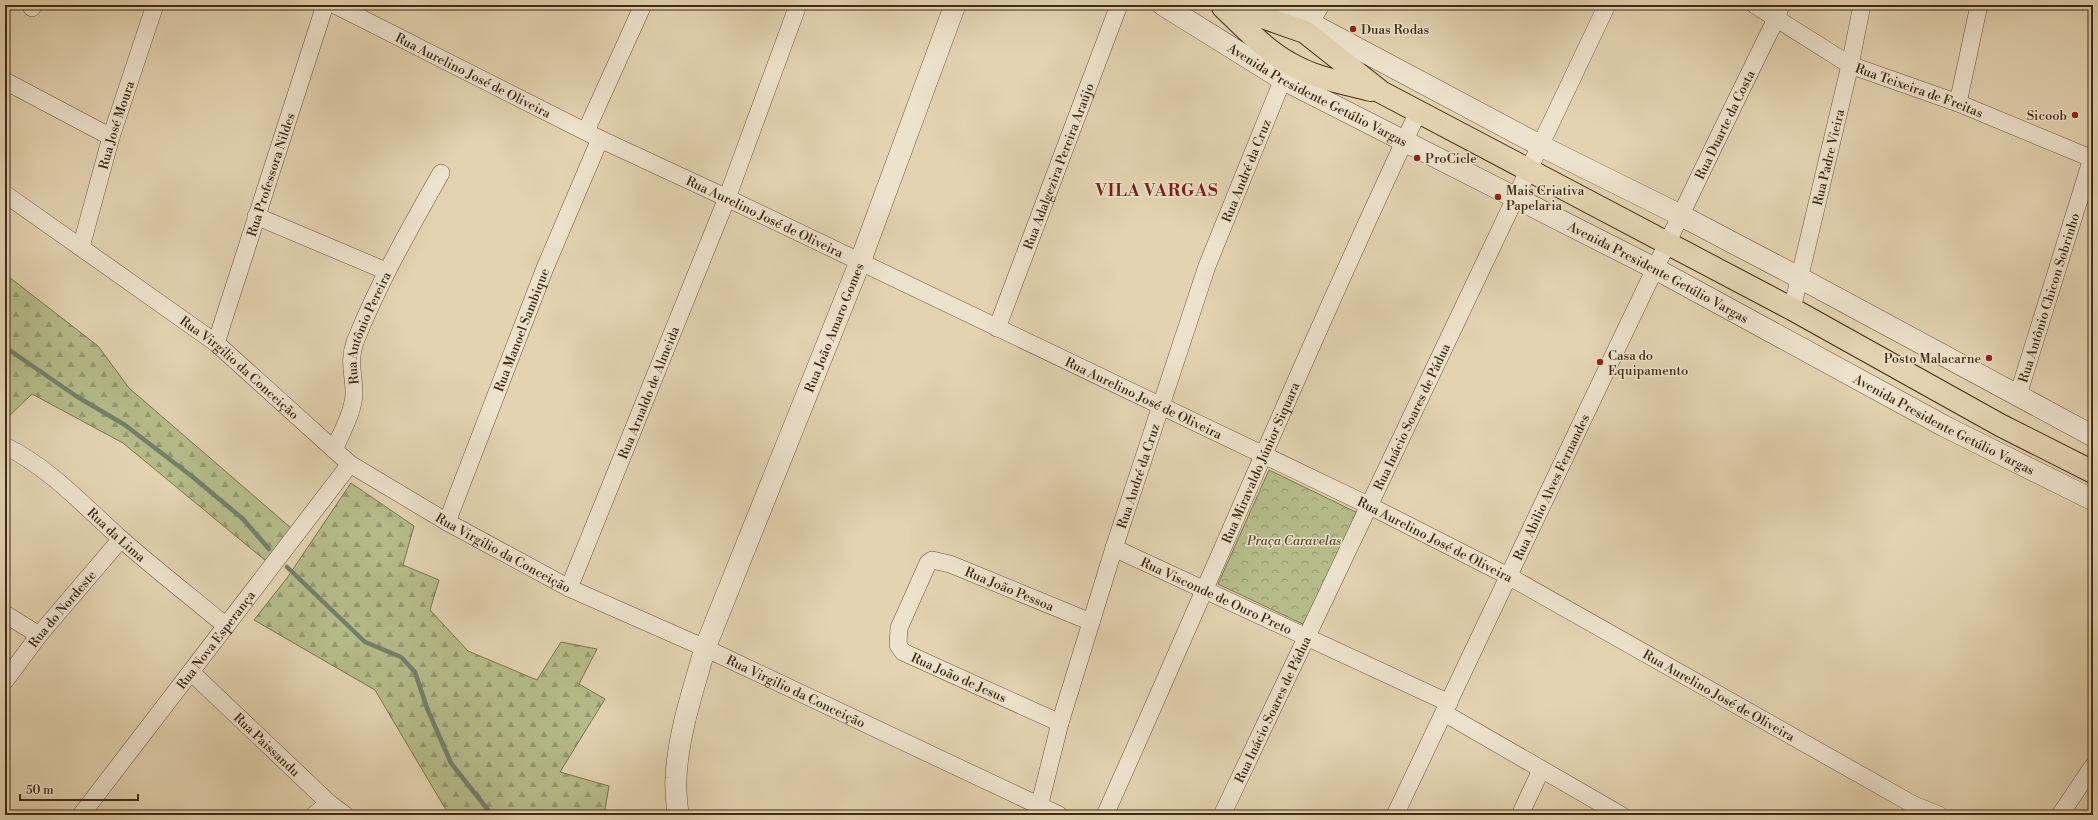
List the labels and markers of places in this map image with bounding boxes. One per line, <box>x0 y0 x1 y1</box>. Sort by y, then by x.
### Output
place label: Duas Rodas <box>1361 22 1430 38</box>
marker: Duas Rodas <box>1348 24 1358 34</box>
place label: Sicoob <box>2027 108 2067 124</box>
marker: Sicoob <box>2070 110 2080 120</box>
place label: ProCicle <box>1425 151 1477 167</box>
marker: ProCicle <box>1412 153 1422 163</box>
place label: Mais Criativa Papelaria <box>1506 183 1585 214</box>
marker: Mais Criativa Papelaria <box>1493 192 1503 202</box>
place label: Casa do Equipamento <box>1608 348 1688 379</box>
place label: Posto Malacarne <box>1884 351 1981 367</box>
marker: Posto Malacarne <box>1984 353 1994 363</box>
marker: Casa do Equipamento <box>1595 357 1605 367</box>

